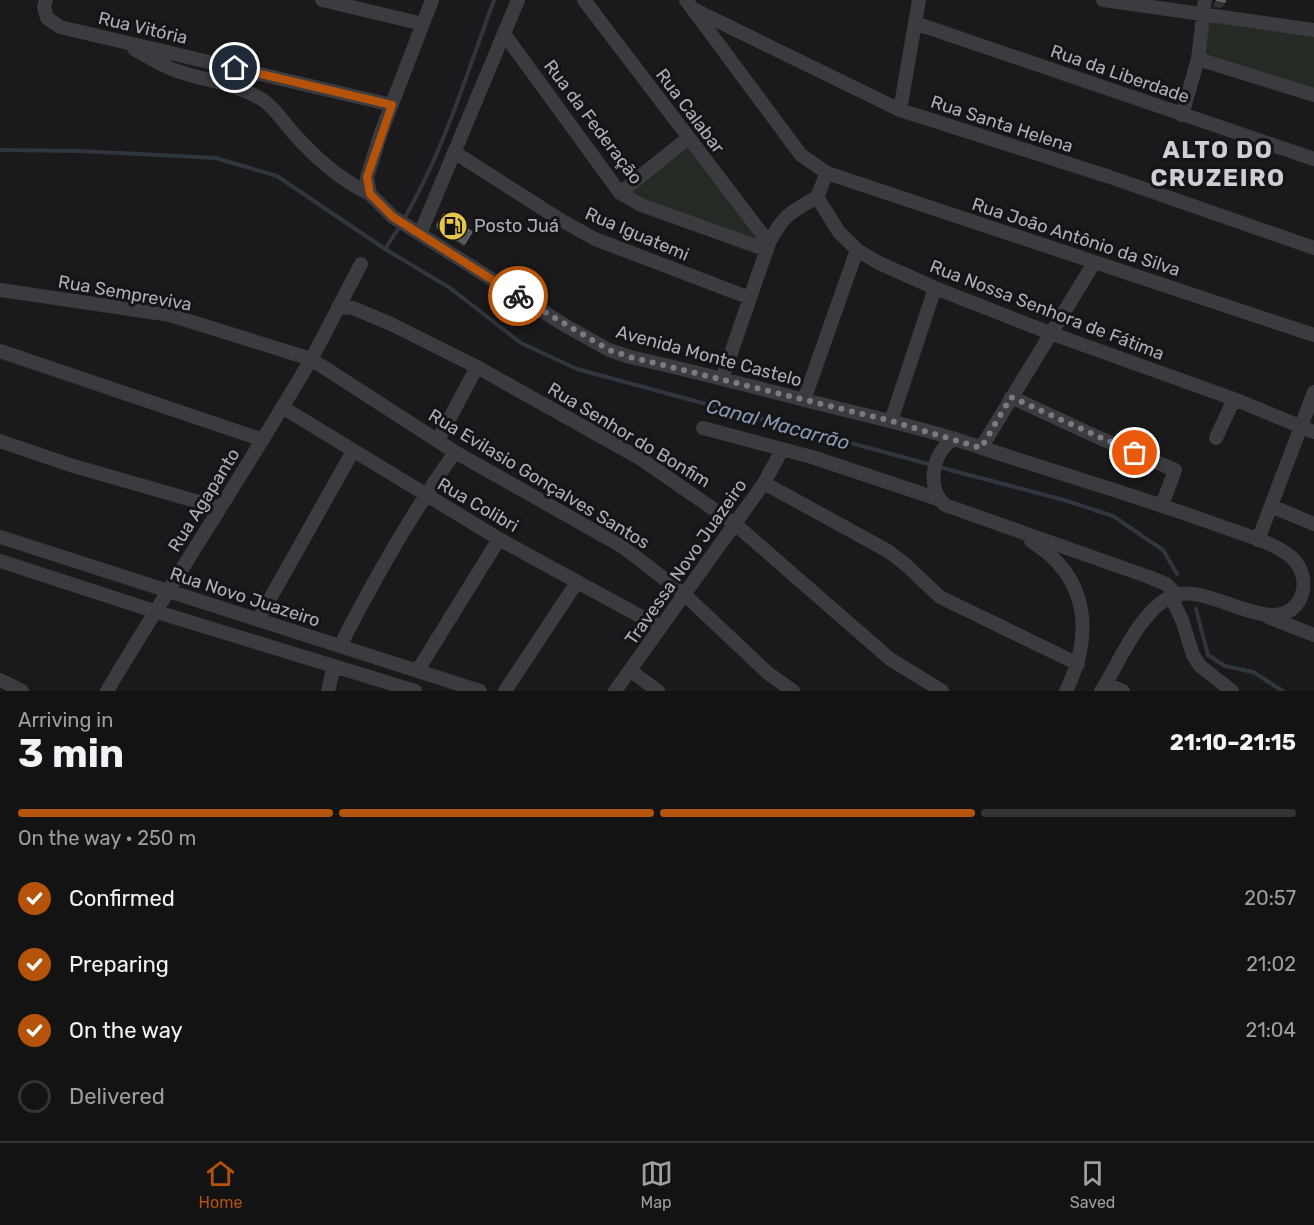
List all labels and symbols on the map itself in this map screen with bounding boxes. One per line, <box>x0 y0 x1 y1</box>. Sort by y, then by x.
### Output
street label: Rua Vitória <box>96 7 190 49</box>
street label: Rua da Liberdade <box>1048 40 1192 108</box>
pin <box>209 42 260 93</box>
street label: Rua da Federação <box>539 55 647 189</box>
street label: Rua Calabar <box>651 64 729 158</box>
street label: Rua Santa Helena <box>928 91 1076 157</box>
district label: ALTO DO CRUZEIRO <box>1150 136 1286 192</box>
street label: Rua João Antônio da Silva <box>969 193 1183 281</box>
street label: Rua Iguatemi <box>582 202 692 266</box>
fuel station icon: Posto Juá <box>437 210 469 242</box>
place label: Posto Juá <box>474 215 559 237</box>
street label: Rua Nossa Senhora de Fátima <box>927 255 1167 365</box>
courier <box>488 266 548 326</box>
street label: Rua Sempreviva <box>56 270 194 316</box>
street label: Avenida Monte Castelo <box>614 321 804 391</box>
street label: Rua Senhor do Bonfim <box>544 378 714 492</box>
water label: Canal Macarrão <box>704 393 852 455</box>
street label: Rua Evilasio Gonçalves Santos <box>424 404 654 554</box>
pin <box>1109 427 1160 478</box>
street label: Rua Agapanto <box>163 444 245 556</box>
street label: Rua Colibri <box>434 473 522 537</box>
street label: Travessa Novo Juazeiro <box>620 475 752 649</box>
street label: Rua Novo Juazeiro <box>167 562 323 632</box>

